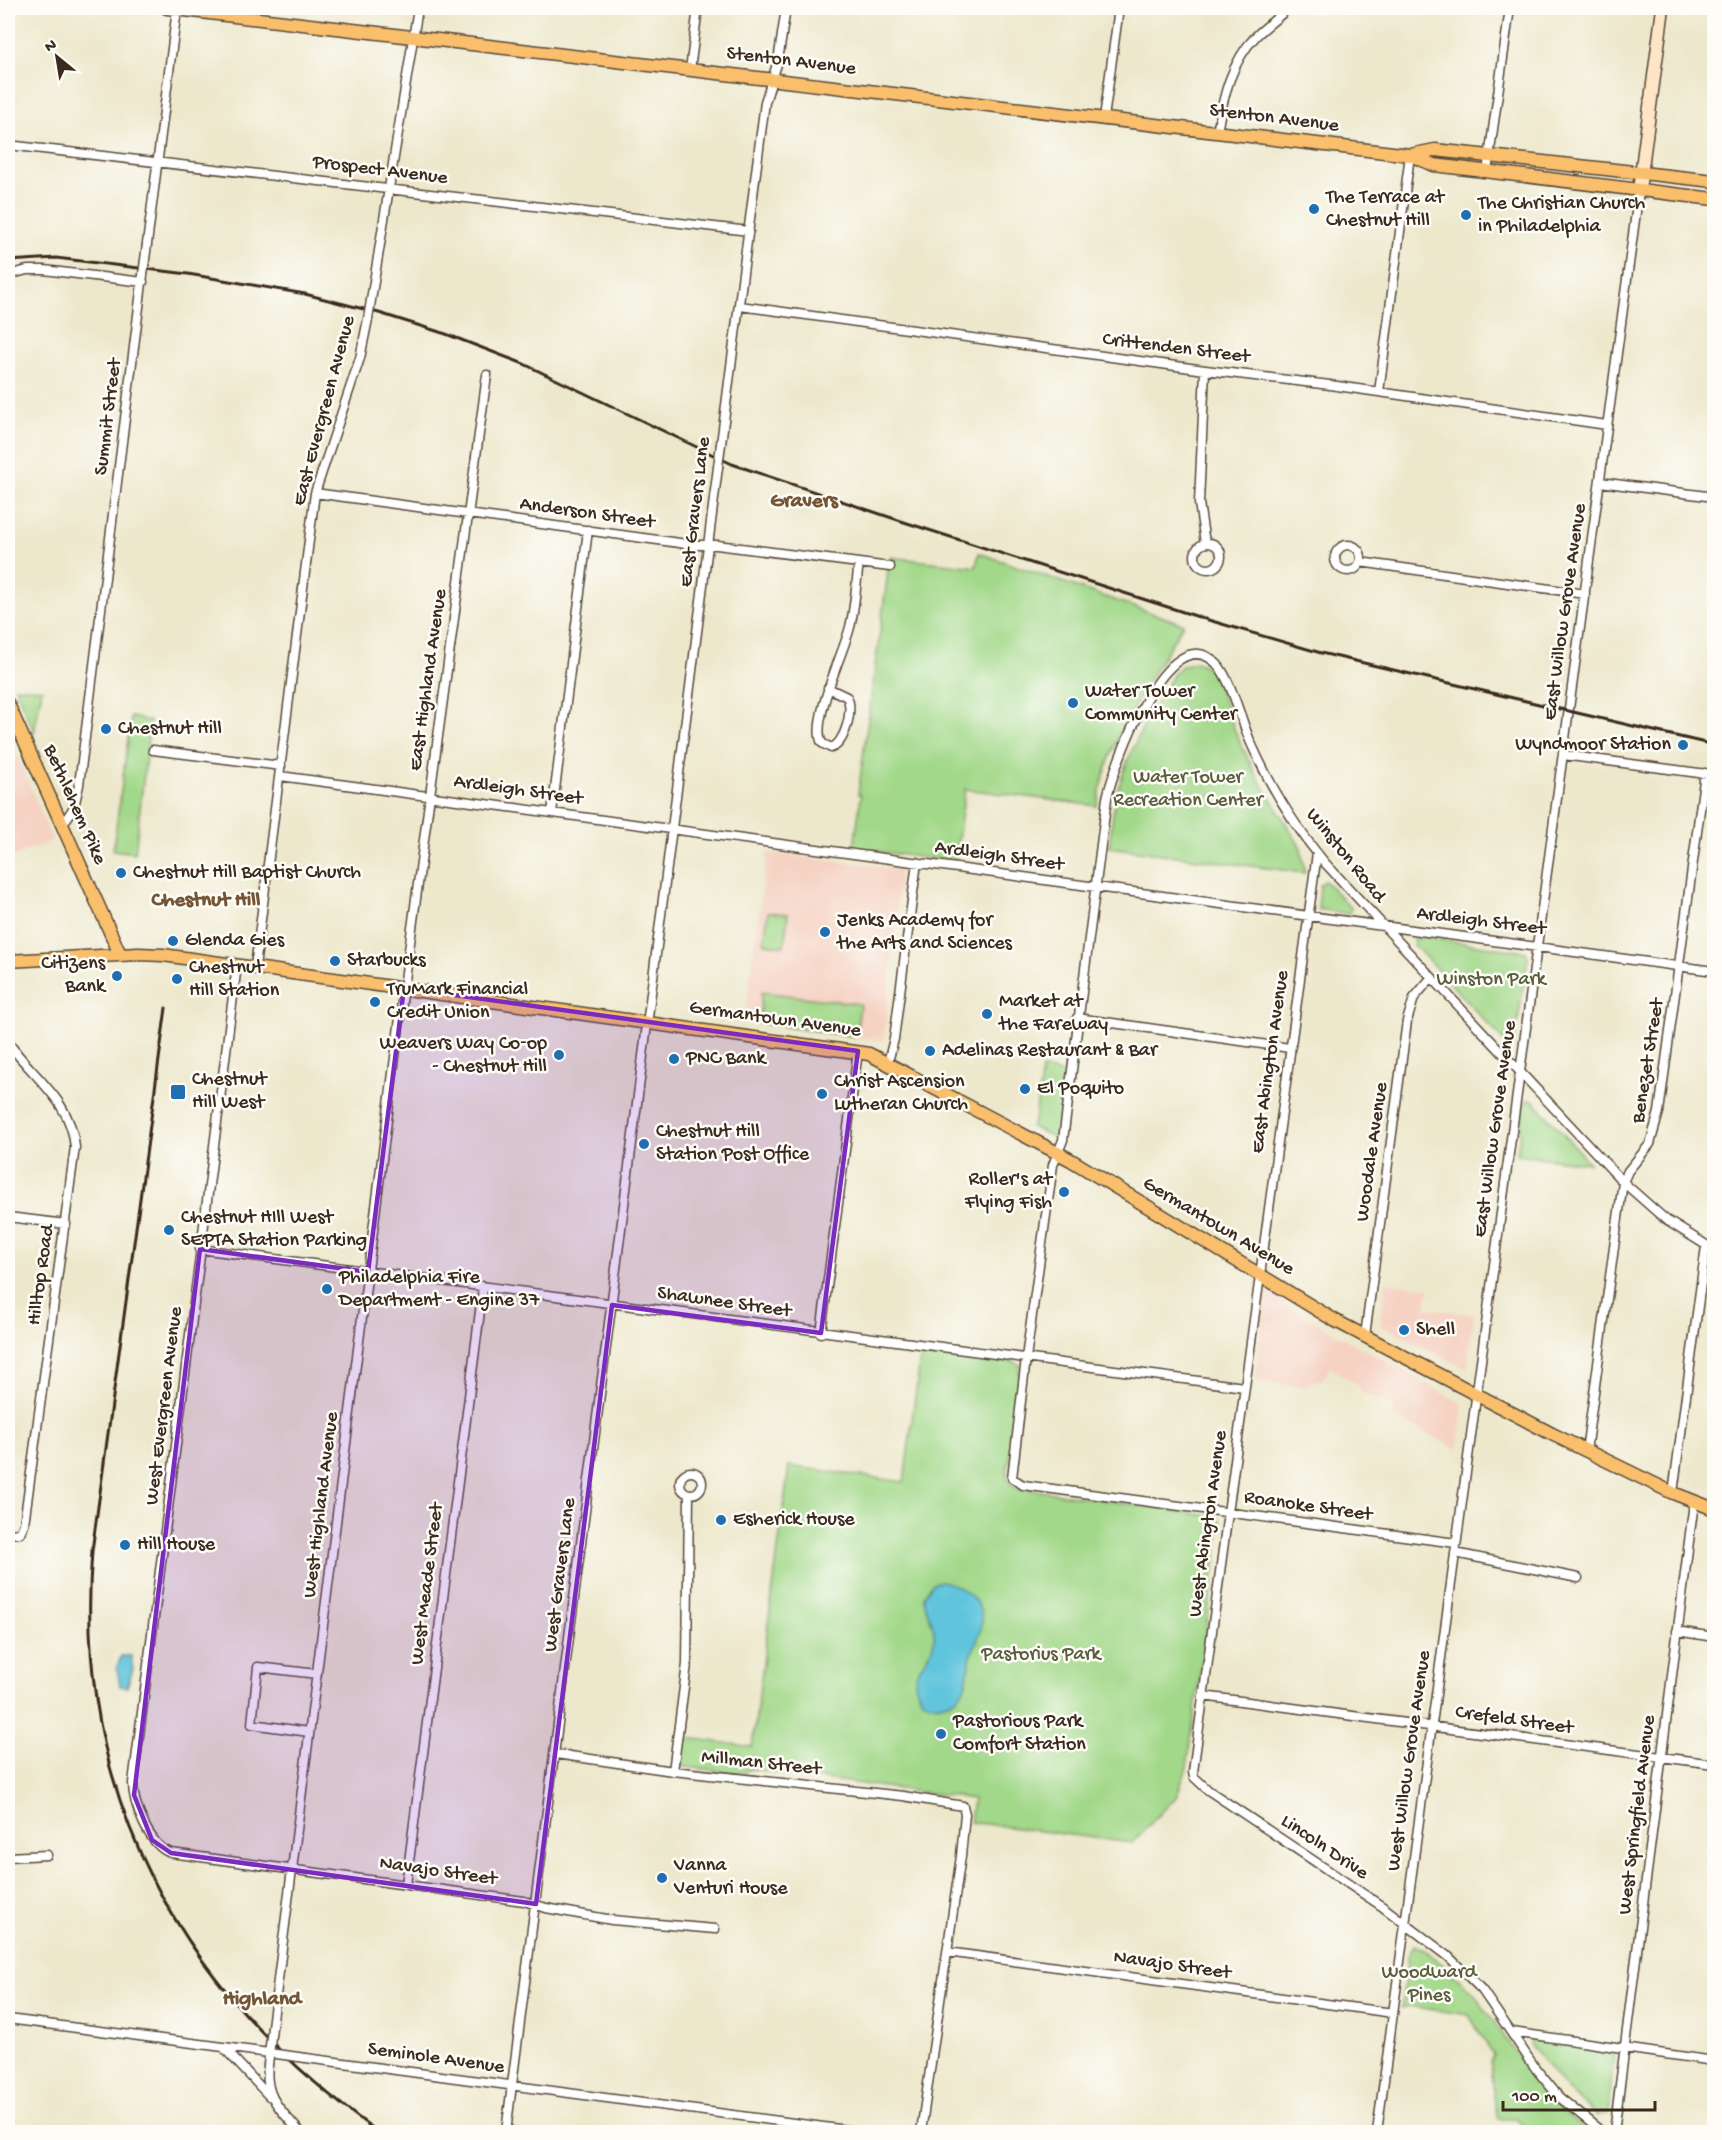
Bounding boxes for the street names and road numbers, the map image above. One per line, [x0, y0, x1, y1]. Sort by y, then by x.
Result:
street label: Stenton Avenue [725, 43, 858, 81]
street label: Stenton Avenue [1208, 100, 1341, 138]
street label: Prospect Avenue [310, 151, 449, 191]
street label: East Evergreen Avenue [289, 313, 362, 509]
street label: Crittenden Street [1101, 329, 1253, 370]
street label: Summit Street [90, 355, 128, 477]
street label: East Gravers Lane [675, 435, 717, 588]
street label: Anderson Street [518, 493, 658, 535]
street label: East Willow Grove Avenue [1539, 501, 1593, 722]
street label: East Highland Avenue [405, 587, 453, 772]
street label: Bethlehem Pike [37, 741, 111, 869]
street label: Ardleigh Street [452, 771, 586, 812]
street label: Winston Road [1300, 804, 1391, 910]
street label: Ardleigh Street [933, 837, 1067, 878]
street label: Ardleigh Street [1415, 903, 1549, 942]
street label: East Abington Avenue [1247, 968, 1295, 1155]
street label: Benezet Street [1628, 995, 1670, 1126]
street label: Germantown Avenue [688, 997, 863, 1044]
street label: East Willow Grove Avenue [1469, 1018, 1523, 1239]
street label: Woodale Avenue [1352, 1080, 1394, 1223]
street label: Germantown Avenue [1138, 1173, 1299, 1282]
street label: Hilltop Road [24, 1221, 61, 1327]
street label: Shawnee Street [656, 1282, 794, 1324]
street label: West Evergreen Avenue [141, 1305, 189, 1507]
street label: West Highland Avenue [299, 1410, 345, 1599]
street label: West Abington Avenue [1185, 1429, 1234, 1619]
street label: Roanoke Street [1242, 1487, 1375, 1528]
street label: West Gravers Lane [540, 1496, 582, 1653]
street label: West Meade Street [407, 1500, 450, 1666]
street label: West Willow Grove Avenue [1383, 1649, 1437, 1873]
street label: Crefeld Street [1454, 1701, 1576, 1741]
street label: West Springfield Avenue [1614, 1713, 1662, 1916]
street label: Millman Street [700, 1746, 824, 1782]
street label: Lincoln Drive [1276, 1810, 1373, 1886]
street label: Navajo Street [378, 1852, 500, 1892]
street label: Navajo Street [1112, 1946, 1234, 1986]
street label: Seminole Avenue [366, 2038, 506, 2080]

